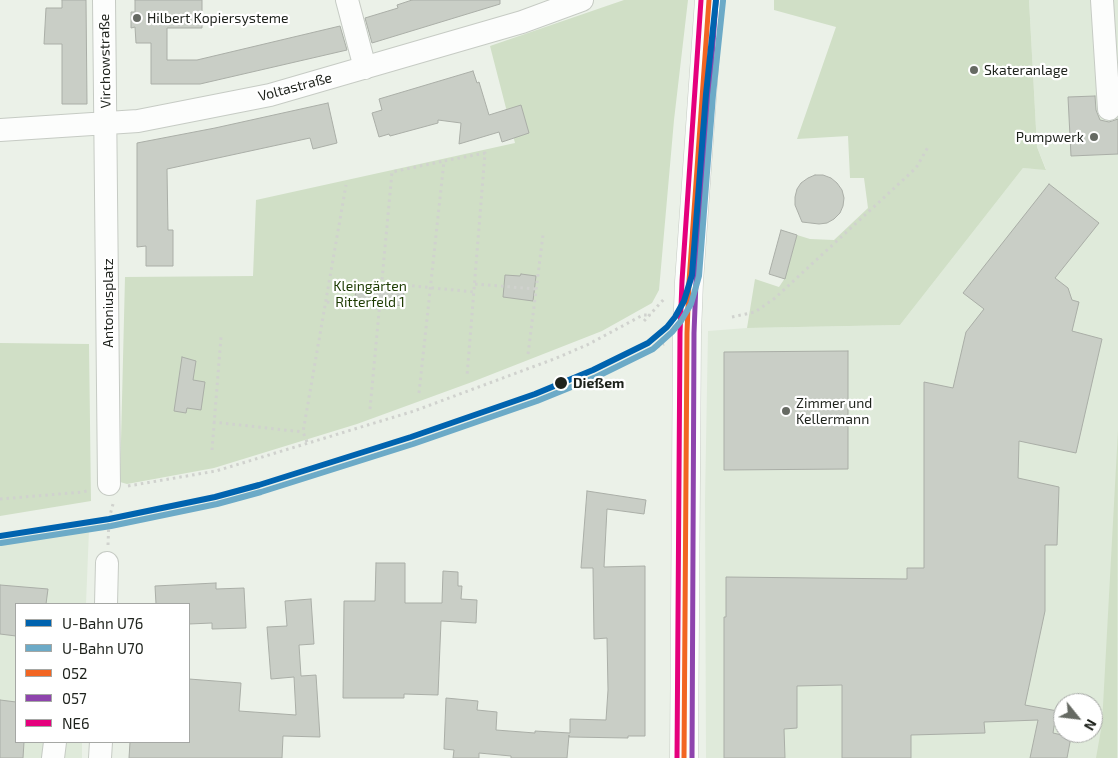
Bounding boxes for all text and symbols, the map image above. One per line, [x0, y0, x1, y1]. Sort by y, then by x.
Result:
place label: Hilbert Kopiersysteme [147, 10, 289, 26]
marker: Hilbert Kopiersysteme [131, 12, 143, 24]
street label: Virchowstraße [96, 14, 114, 108]
place label: Skateranlage [984, 62, 1068, 78]
marker: Skateranlage [968, 64, 980, 76]
street label: Voltastraße [256, 69, 334, 105]
place label: Pumpwerk [1016, 129, 1084, 145]
marker: Pumpwerk [1088, 131, 1100, 143]
street label: Antoniusplatz [100, 258, 116, 348]
park label: Kleingärten Ritterfeld 1 [333, 278, 407, 310]
marker: Dießem [553, 375, 569, 391]
place label: Dießem [573, 375, 624, 391]
place label: Zimmer und Kellermann [796, 395, 872, 428]
marker: Zimmer und Kellermann [780, 405, 792, 417]
legend [15, 603, 190, 743]
text: U-Bahn U76 [62, 614, 143, 632]
text: U-Bahn U70 [62, 639, 144, 657]
text: 052 [62, 664, 88, 682]
text: 057 [62, 689, 87, 707]
north arrow [1053, 693, 1103, 743]
text: NE6 [62, 714, 90, 732]
text: N [1081, 716, 1101, 734]

